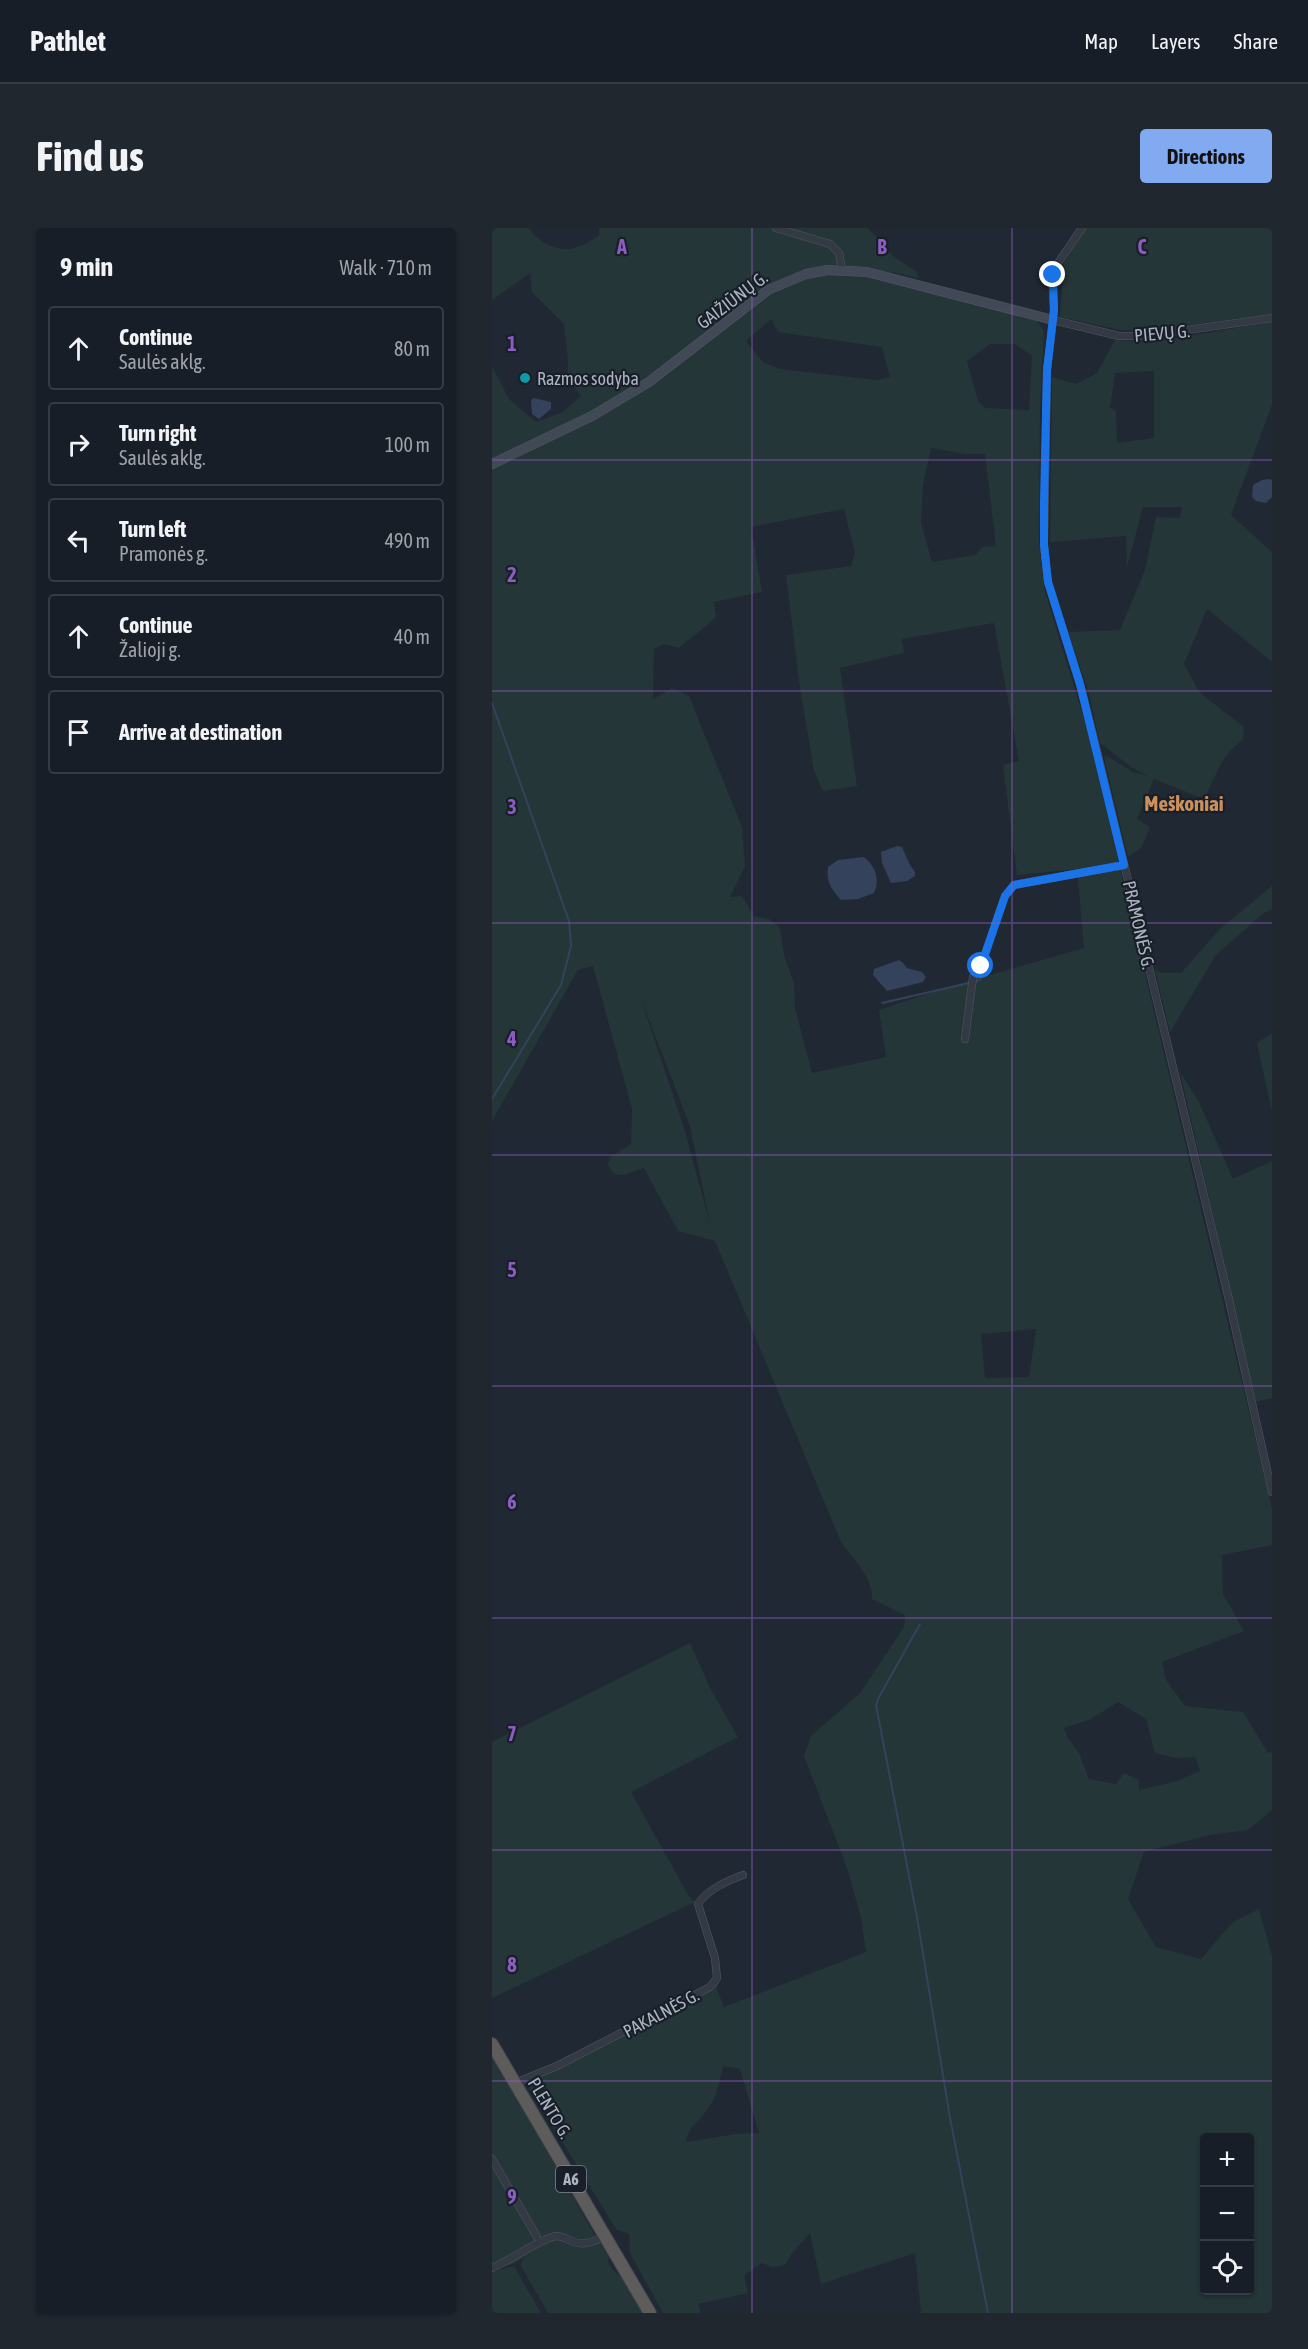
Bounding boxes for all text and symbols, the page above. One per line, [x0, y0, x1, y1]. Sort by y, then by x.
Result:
text: Pathlet [30, 25, 106, 57]
text: Map [1084, 29, 1118, 53]
text: Layers [1151, 29, 1201, 53]
text: Share [1234, 29, 1278, 53]
button: Directions [1140, 129, 1272, 183]
text: Find us [36, 132, 144, 180]
text: A [616, 235, 627, 258]
text: B [877, 235, 887, 258]
text: C [1138, 235, 1147, 258]
text: 9 min [60, 252, 113, 282]
text: Walk · 710 m [340, 256, 432, 279]
route end [1039, 261, 1065, 287]
street label: GAIŽIŪNŲ G. [693, 267, 771, 333]
street label: PIEVŲ G. [1133, 320, 1191, 346]
text: Continue [119, 324, 193, 350]
icon: ahead [62, 332, 95, 365]
text: 1 [507, 332, 517, 355]
text: 80 m [394, 337, 430, 360]
text: Saulės aklg. [119, 350, 206, 373]
place label: Razmos sodyba [537, 368, 639, 389]
marker: Razmos sodyba [518, 371, 532, 385]
text: Turn right [119, 420, 196, 446]
icon: right [62, 428, 95, 461]
text: 100 m [385, 433, 430, 456]
text: Saulės aklg. [119, 446, 206, 469]
text: Turn left [119, 516, 186, 542]
icon: left [62, 524, 95, 557]
text: 490 m [385, 529, 430, 552]
text: Pramonės g. [119, 542, 208, 565]
text: 2 [507, 563, 517, 586]
text: Continue [119, 612, 193, 638]
icon: ahead [62, 620, 95, 653]
text: 40 m [394, 625, 430, 648]
text: Žalioji g. [119, 638, 181, 661]
icon: arrive [62, 716, 95, 749]
text: Arrive at destination [119, 719, 282, 745]
district label: Meškoniai [1144, 791, 1224, 815]
text: 3 [507, 795, 517, 818]
street label: PRAMONĖS G. [1119, 879, 1159, 971]
route start [967, 952, 993, 978]
text: 4 [506, 1027, 517, 1050]
text: 5 [507, 1258, 517, 1281]
text: 6 [507, 1490, 517, 1513]
text: 7 [507, 1722, 517, 1745]
text: 8 [507, 1953, 517, 1976]
street label: PAKALNĖS G. [620, 1984, 702, 2042]
street label: PLENTO G. [524, 2074, 576, 2142]
map controls [1200, 2133, 1254, 2295]
button: + [1200, 2133, 1254, 2187]
road number: A6 [556, 2166, 586, 2192]
text: 9 [507, 2185, 517, 2208]
button: − [1200, 2187, 1254, 2241]
button: locate [1200, 2241, 1254, 2295]

